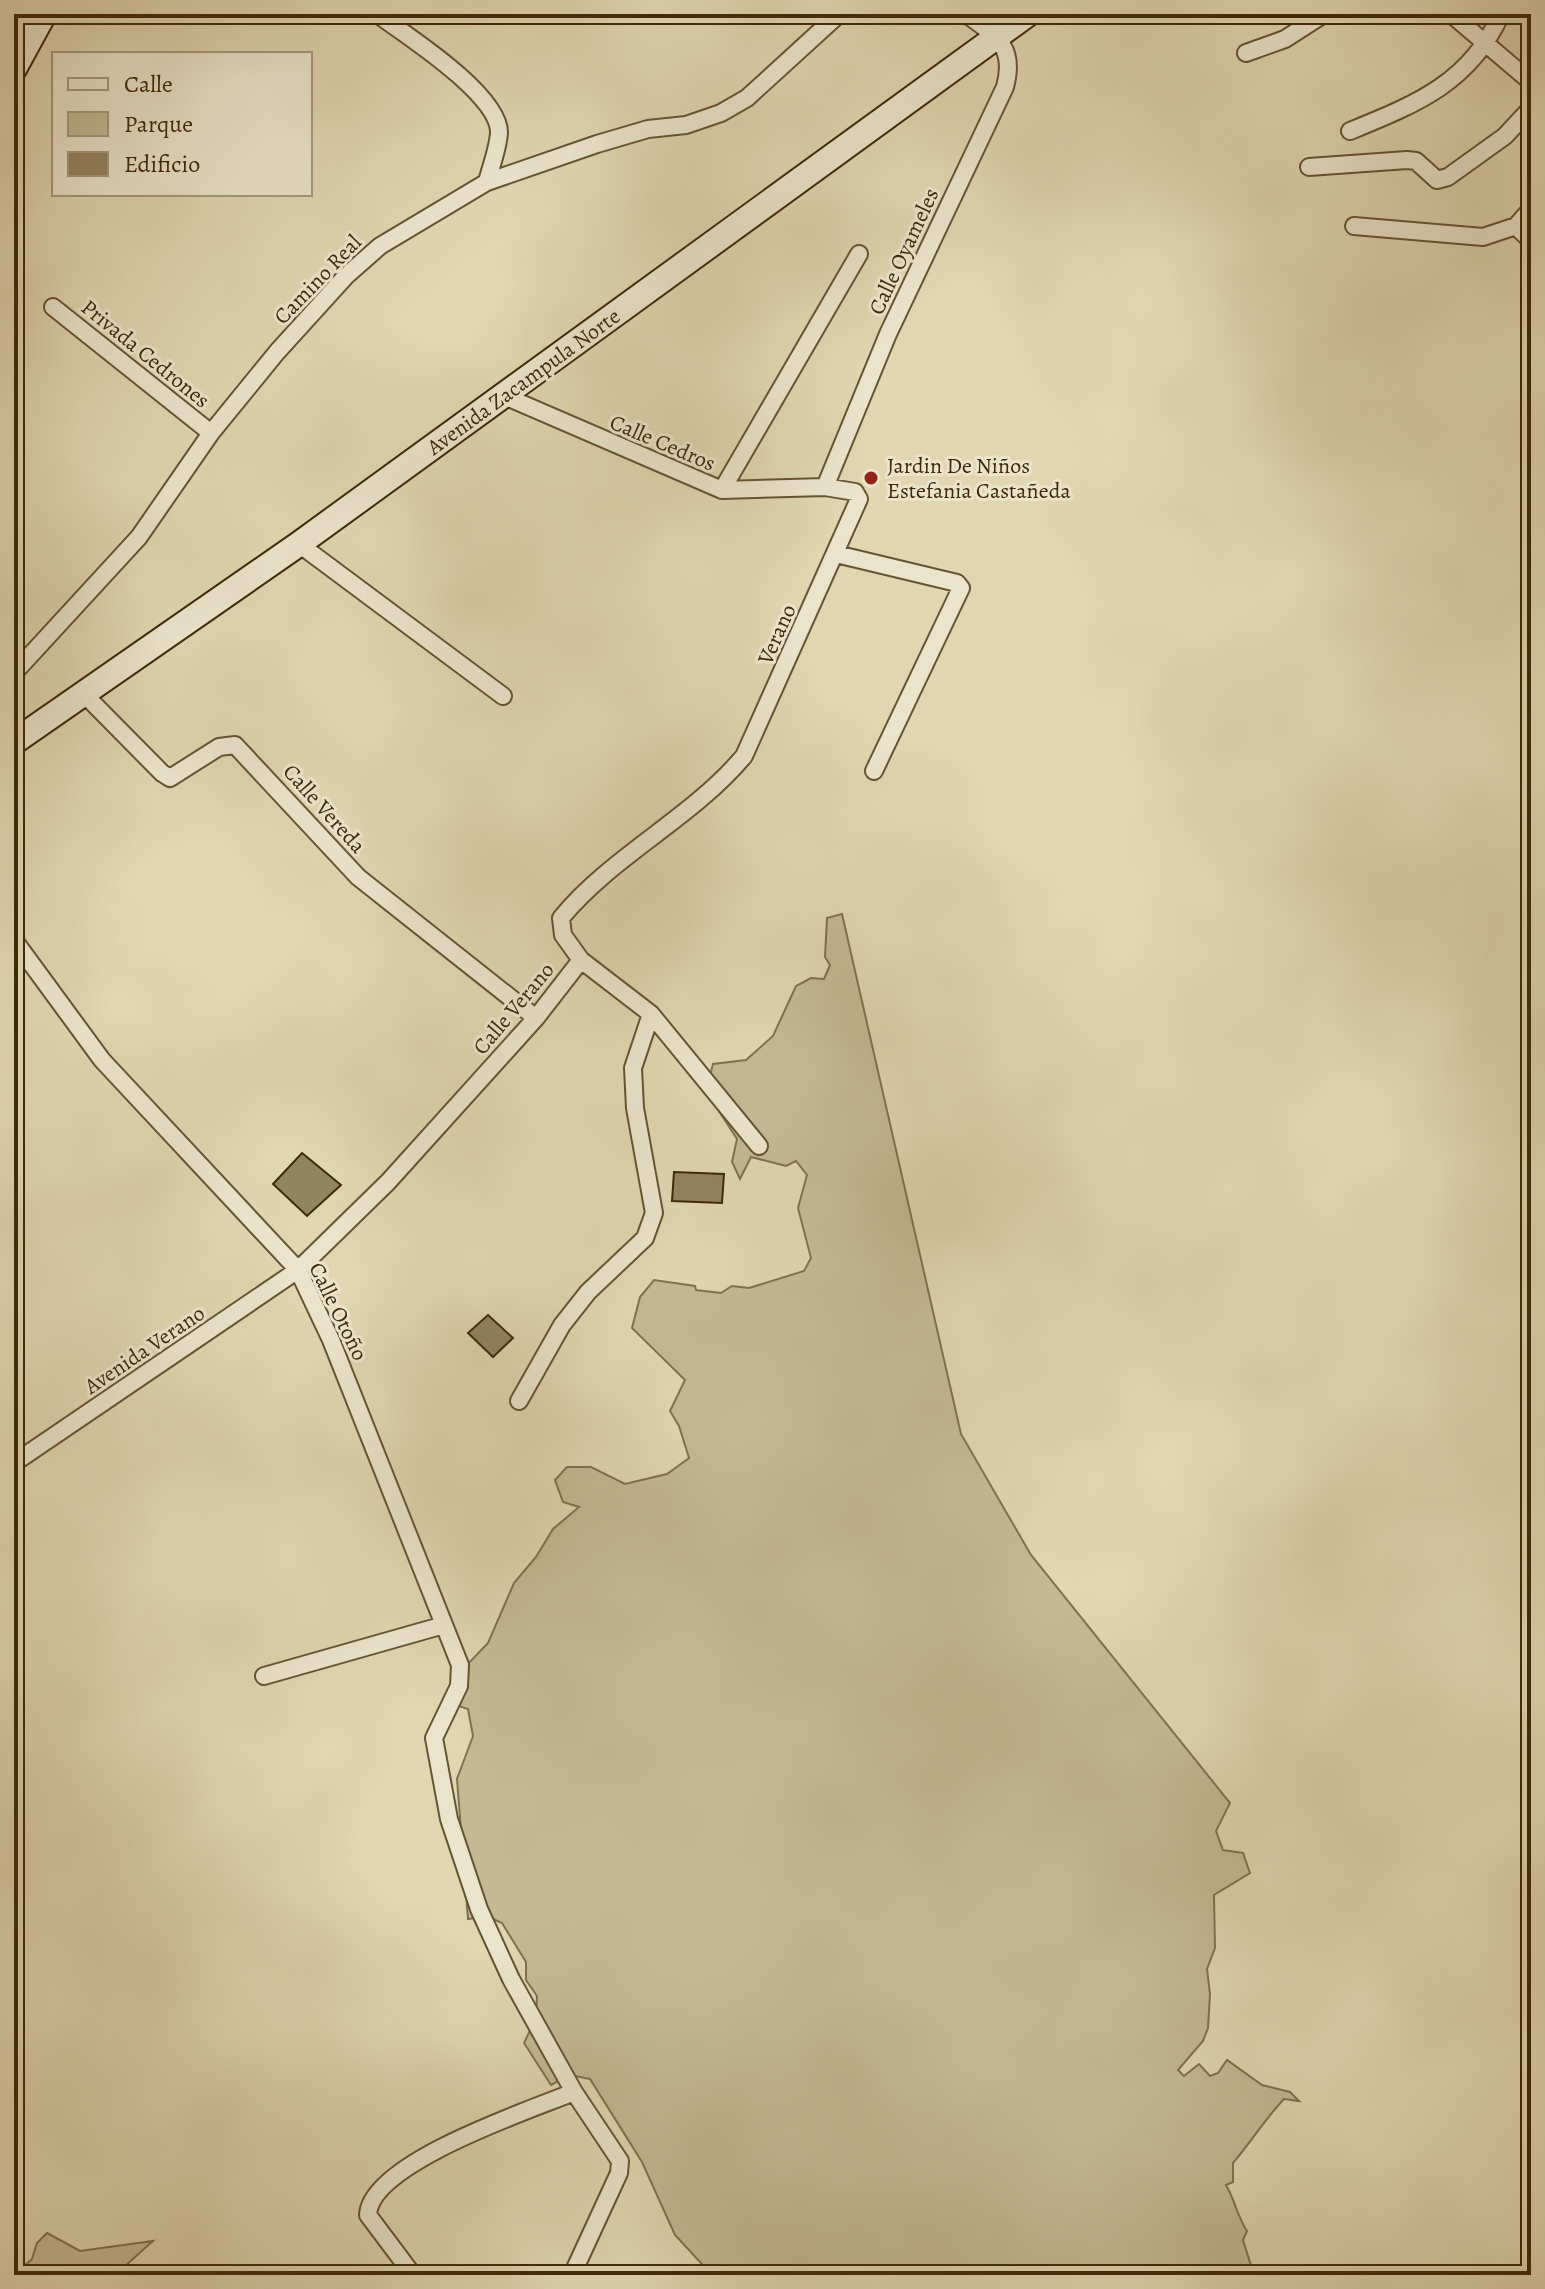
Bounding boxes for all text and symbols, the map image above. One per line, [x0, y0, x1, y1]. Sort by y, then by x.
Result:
legend [52, 52, 312, 196]
text: Calle [124, 68, 173, 100]
text: Parque [124, 108, 193, 140]
text: Edificio [124, 148, 200, 180]
street label: Calle Oyameles [861, 183, 946, 320]
street label: Camino Real [267, 228, 368, 331]
street label: Privada Cedrones [75, 293, 216, 415]
street label: Avenida Zacampula Norte [420, 301, 626, 463]
street label: Calle Cedros [605, 407, 720, 479]
place label: Jardin De Niños Estefania Castañeda [887, 451, 1072, 506]
marker: Jardin De Niños Estefania Castañeda [862, 469, 880, 487]
street label: Verano [750, 599, 803, 670]
street label: Calle Vereda [276, 757, 373, 860]
street label: Calle Verano [466, 956, 561, 1061]
street label: Calle Otoño [301, 1257, 375, 1366]
street label: Avenida Verano [78, 1298, 211, 1402]

